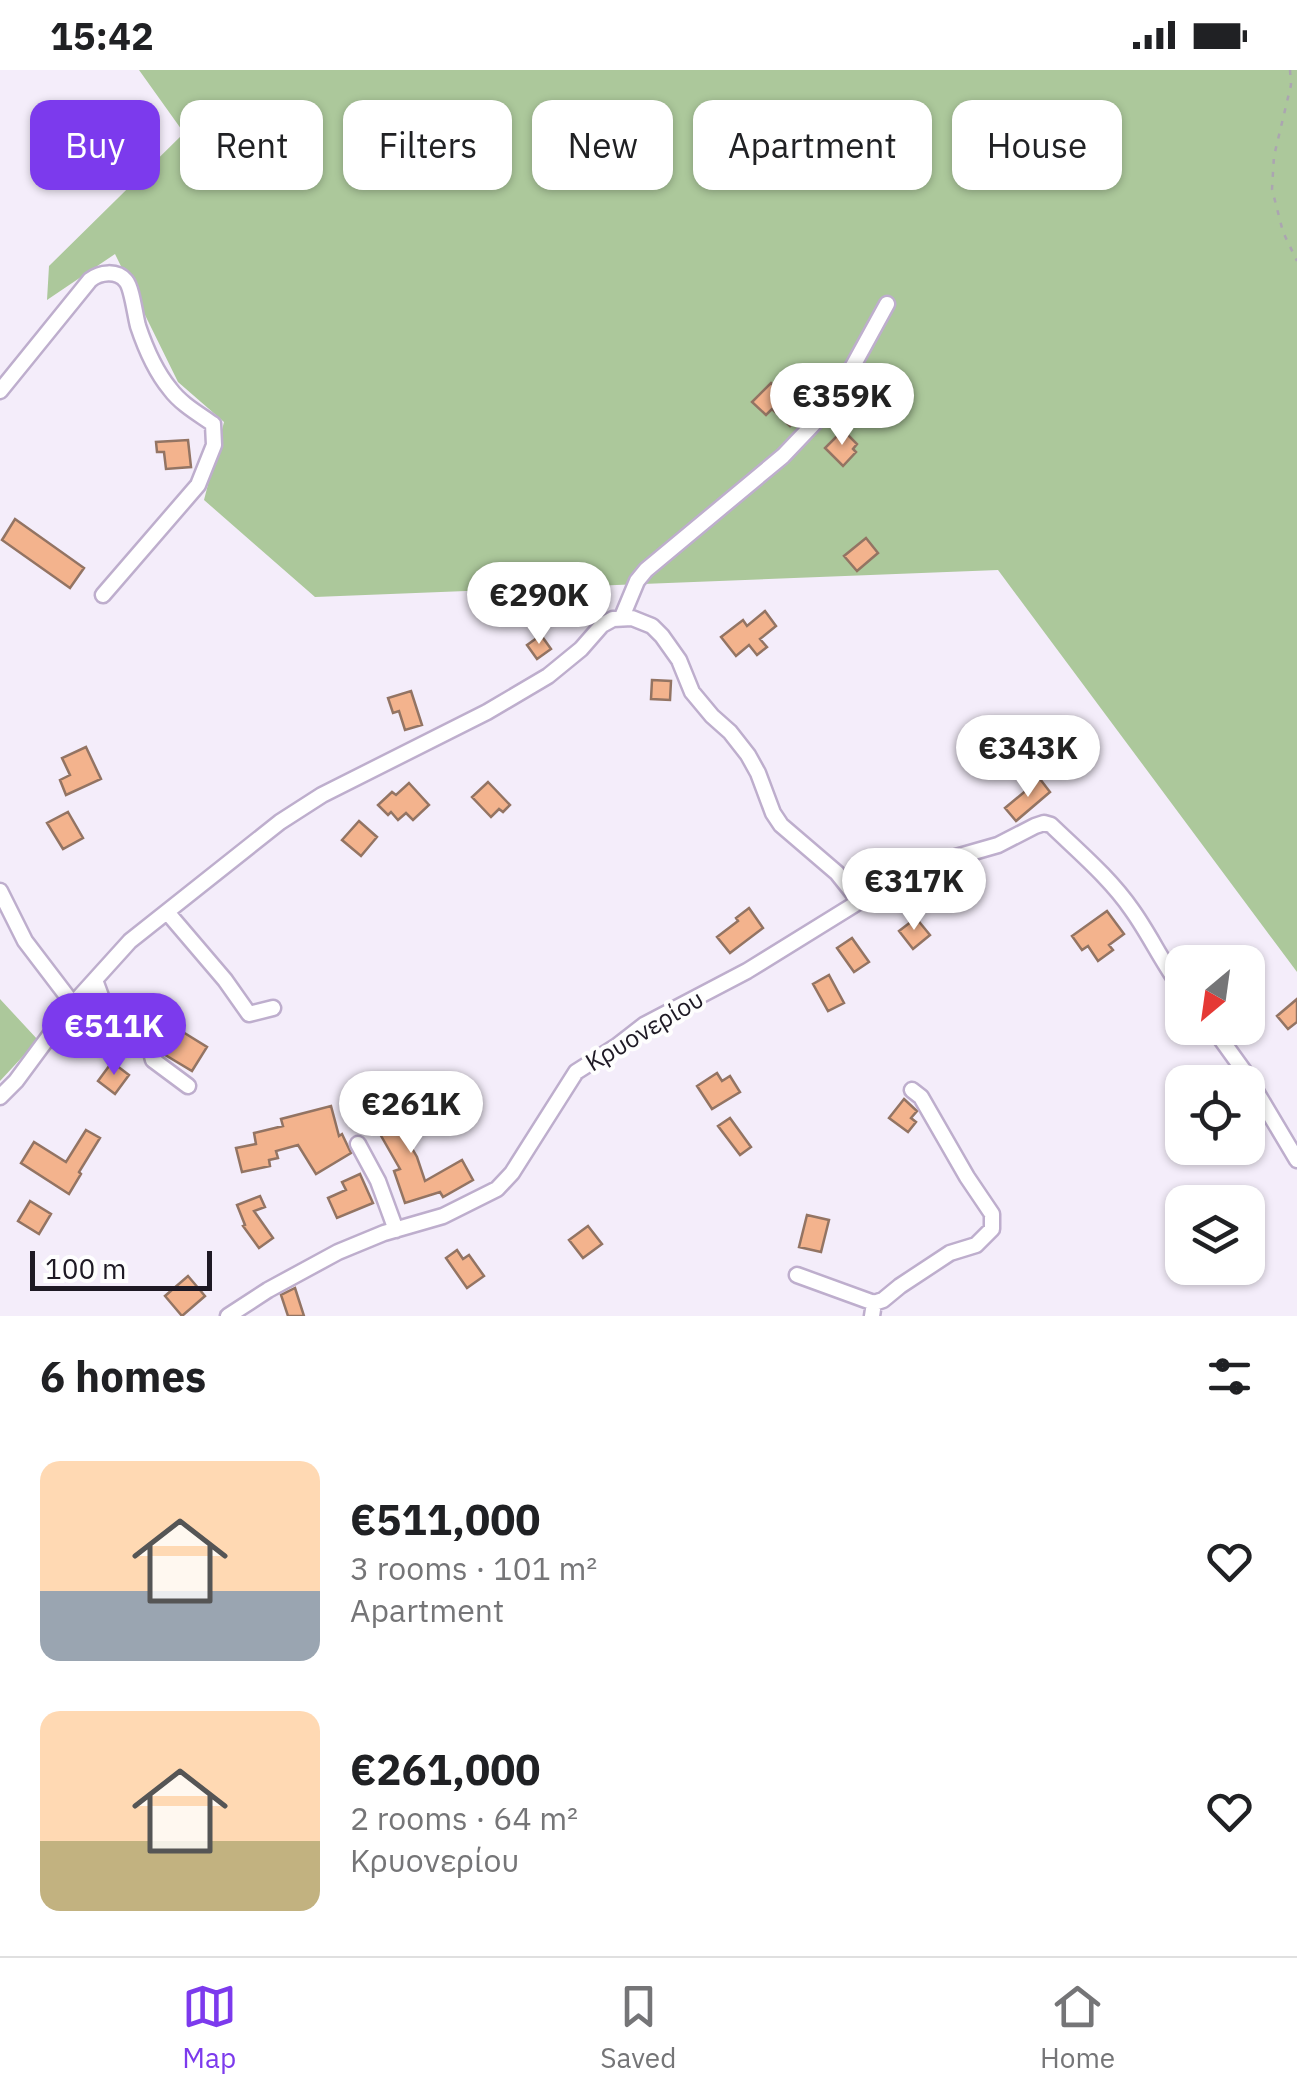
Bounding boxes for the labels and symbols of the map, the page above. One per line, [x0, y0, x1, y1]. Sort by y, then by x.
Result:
pin: €359K [772, 363, 912, 448]
pin: €290K [469, 562, 609, 647]
pin: €343K [958, 715, 1098, 800]
pin: €317K [844, 848, 984, 933]
north arrow [1165, 945, 1265, 1045]
street label: Κρυονερίου [579, 982, 709, 1078]
pin: €511K [44, 993, 184, 1078]
pin: €261K [341, 1071, 481, 1156]
scale bar [30, 1246, 212, 1290]

